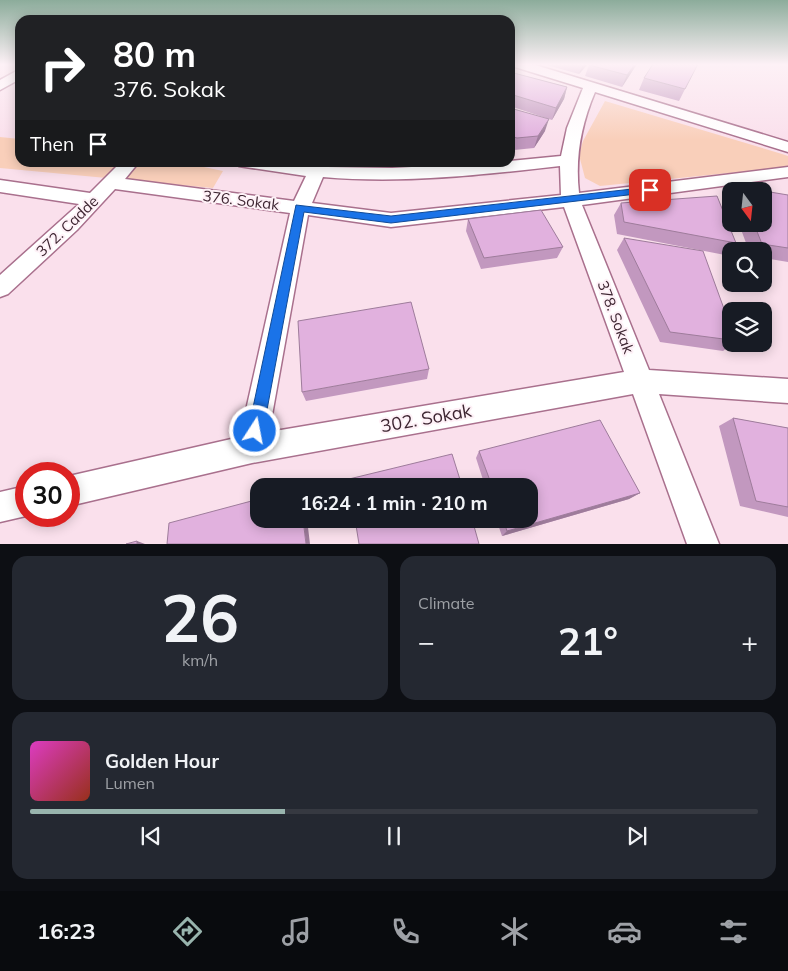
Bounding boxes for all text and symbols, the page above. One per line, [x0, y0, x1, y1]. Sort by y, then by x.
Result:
text: 80 m [113, 32, 196, 76]
icon: right [30, 35, 95, 100]
text: 376. Sokak [113, 75, 225, 103]
icon: arrive [84, 130, 112, 158]
text: Then [30, 132, 74, 156]
pin [629, 169, 671, 211]
icon: arrive [636, 176, 664, 204]
north arrow [722, 182, 772, 232]
map controls [722, 182, 772, 352]
street label: 376. Sokak [202, 186, 280, 214]
street label: 372. Cadde [32, 192, 102, 260]
button: search [722, 242, 772, 292]
street label: 378. Sokak [593, 278, 639, 356]
button: layers [722, 302, 772, 352]
street label: 302. Sokak [379, 399, 474, 437]
position arrow [228, 404, 280, 456]
speed limit sign: 30 [15, 462, 80, 527]
text: 16:24 · 1 min · 210 m [300, 491, 488, 515]
text: 26 [161, 577, 239, 658]
text: Climate [418, 593, 474, 613]
text: 21° [558, 617, 618, 665]
text: − [418, 624, 435, 659]
text: + [741, 624, 758, 659]
text: km/h [182, 650, 218, 670]
text: Golden Hour [105, 749, 219, 773]
text: Lumen [105, 773, 155, 793]
icon: previous [137, 822, 165, 850]
icon: pause [380, 822, 408, 850]
icon: next [623, 822, 651, 850]
icon: directions [170, 914, 205, 949]
icon: music [279, 914, 314, 949]
icon: phone [388, 914, 423, 949]
icon: climate [497, 914, 532, 949]
icon: car [607, 914, 642, 949]
icon: filters [716, 914, 751, 949]
text: 16:23 [37, 917, 95, 945]

